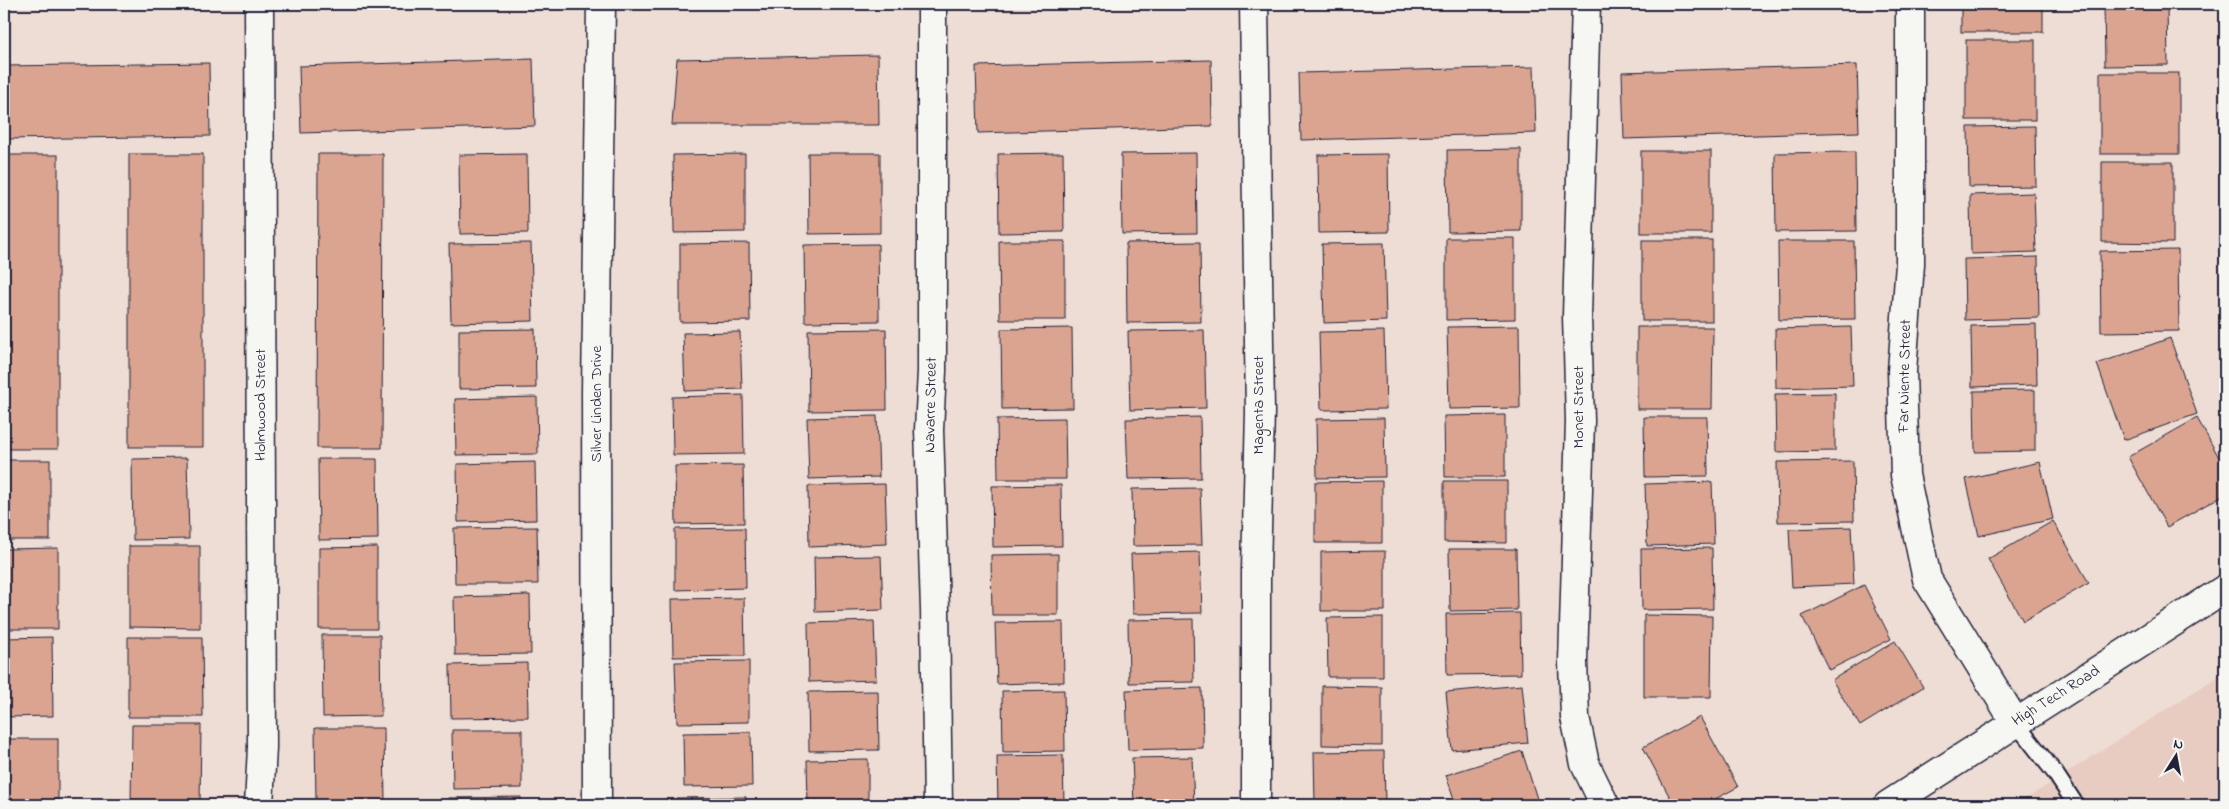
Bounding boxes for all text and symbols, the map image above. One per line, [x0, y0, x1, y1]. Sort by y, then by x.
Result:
street label: Far Niente Street [1892, 318, 1918, 434]
street label: Silver Linden Drive [585, 345, 609, 462]
street label: Holmwood Street [249, 348, 273, 461]
street label: Magenta Street [1247, 355, 1271, 454]
street label: Navarre Street [918, 356, 944, 453]
street label: Monet Street [1567, 365, 1591, 448]
street label: High Tech Road [2007, 659, 2105, 733]
north arrow [2152, 732, 2202, 782]
text: N [2172, 734, 2185, 756]

